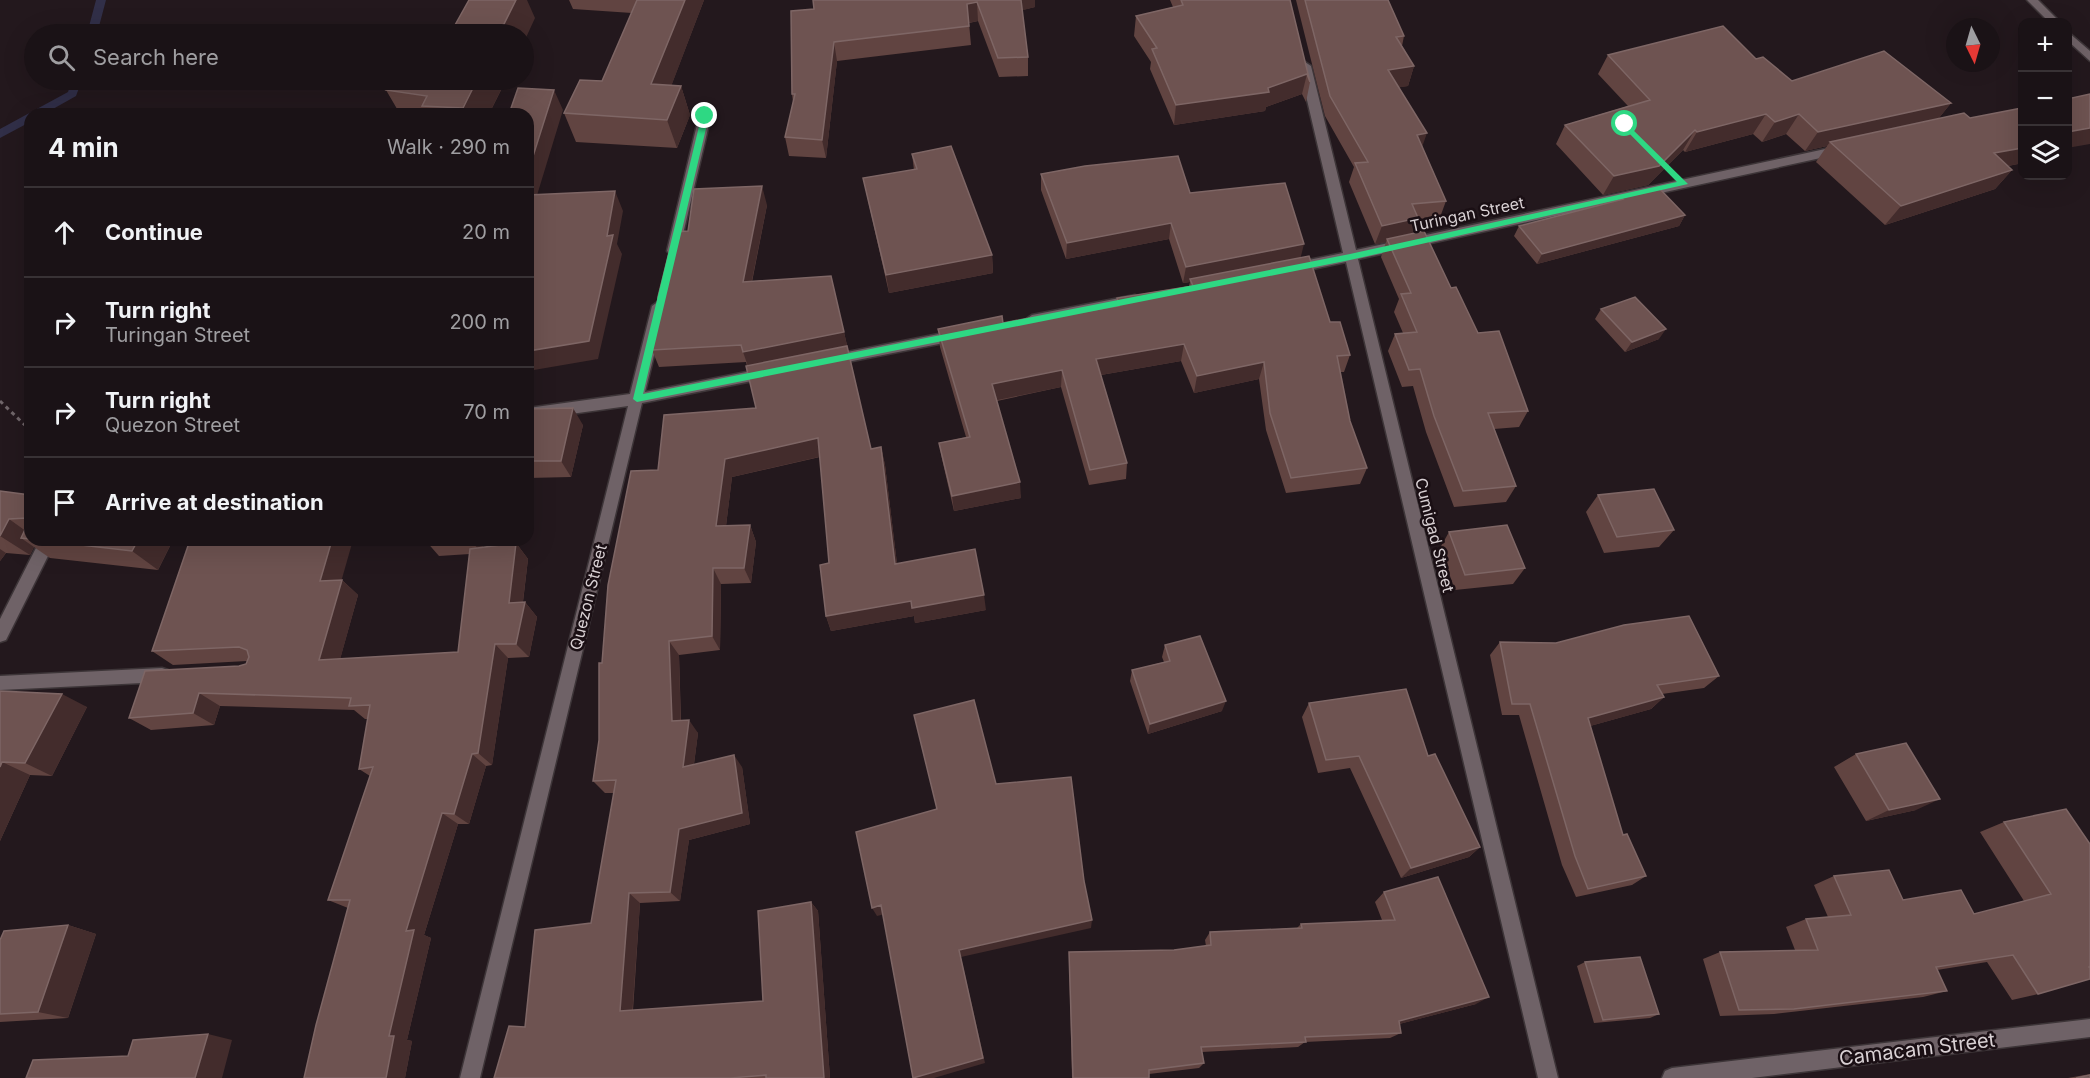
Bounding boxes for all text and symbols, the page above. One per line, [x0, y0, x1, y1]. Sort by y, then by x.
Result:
north arrow [1946, 18, 2000, 72]
map controls [2018, 18, 2072, 180]
button: + [2018, 18, 2072, 72]
search box [24, 24, 534, 90]
icon: search [45, 41, 78, 74]
text: Search here [93, 44, 219, 70]
button: − [2018, 72, 2072, 126]
route end [691, 102, 717, 128]
route start [1611, 110, 1637, 136]
button: layers [2018, 126, 2072, 180]
text: 4 min [48, 132, 119, 163]
text: Walk · 290 m [387, 135, 510, 159]
street label: Turingan Street [1408, 192, 1526, 236]
icon: ahead [48, 216, 81, 249]
text: Continue [105, 219, 203, 245]
text: 20 m [462, 220, 510, 244]
text: Turn right [105, 297, 211, 323]
icon: right [48, 306, 81, 339]
text: 200 m [449, 310, 510, 334]
text: Turingan Street [105, 323, 250, 347]
text: Turn right [105, 387, 211, 413]
icon: right [48, 396, 81, 429]
text: 70 m [463, 400, 510, 424]
text: Quezon Street [105, 413, 240, 437]
street label: Cumigad Street [1411, 476, 1459, 594]
icon: arrive [48, 486, 81, 519]
text: Arrive at destination [105, 489, 324, 515]
street label: Quezon Street [565, 542, 611, 652]
street label: Camacam Street [1838, 1027, 1997, 1070]

